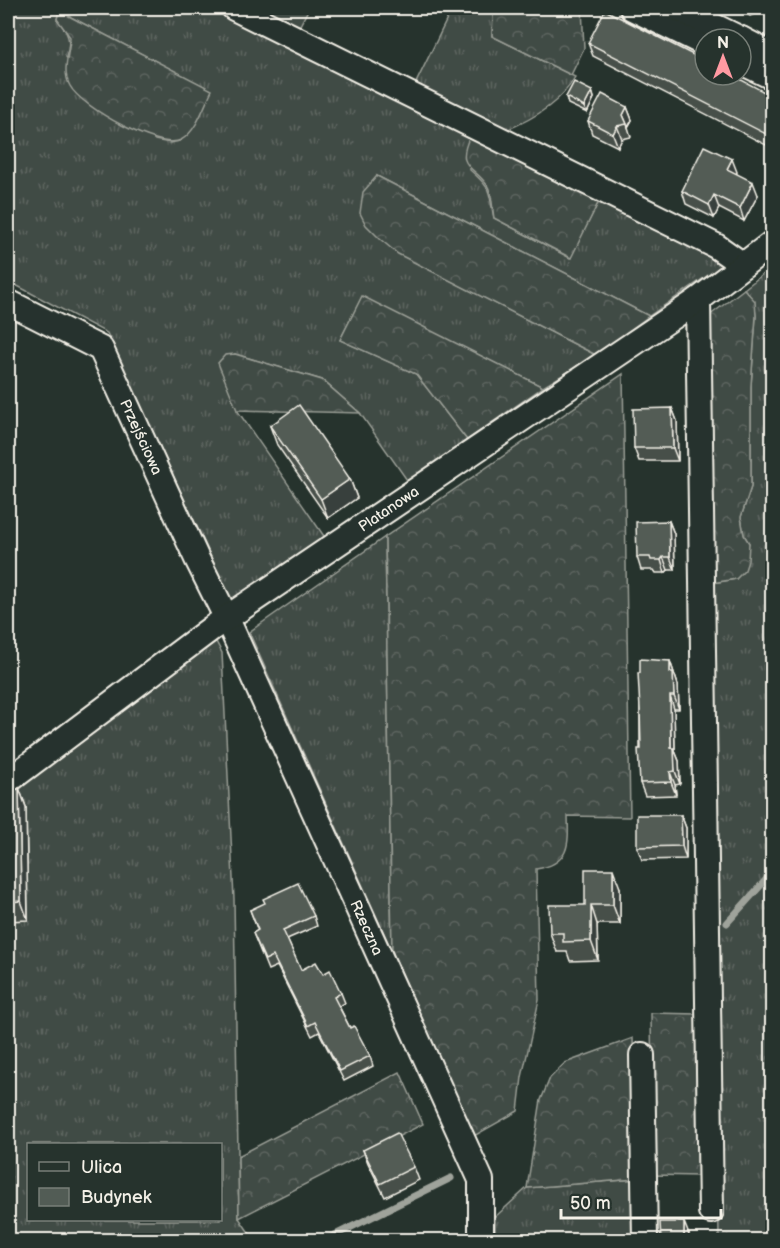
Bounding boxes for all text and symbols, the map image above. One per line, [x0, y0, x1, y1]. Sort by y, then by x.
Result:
north arrow [693, 27, 753, 87]
text: N [717, 34, 729, 53]
street label: Przejściowa [115, 396, 166, 478]
street label: Platanowa [355, 482, 423, 536]
street label: Rzeczna [346, 897, 387, 958]
legend [27, 1143, 222, 1221]
text: Ulica [81, 1157, 122, 1178]
scale bar [561, 1182, 722, 1220]
text: Budynek [81, 1187, 152, 1208]
text: 50 m [570, 1193, 611, 1214]

